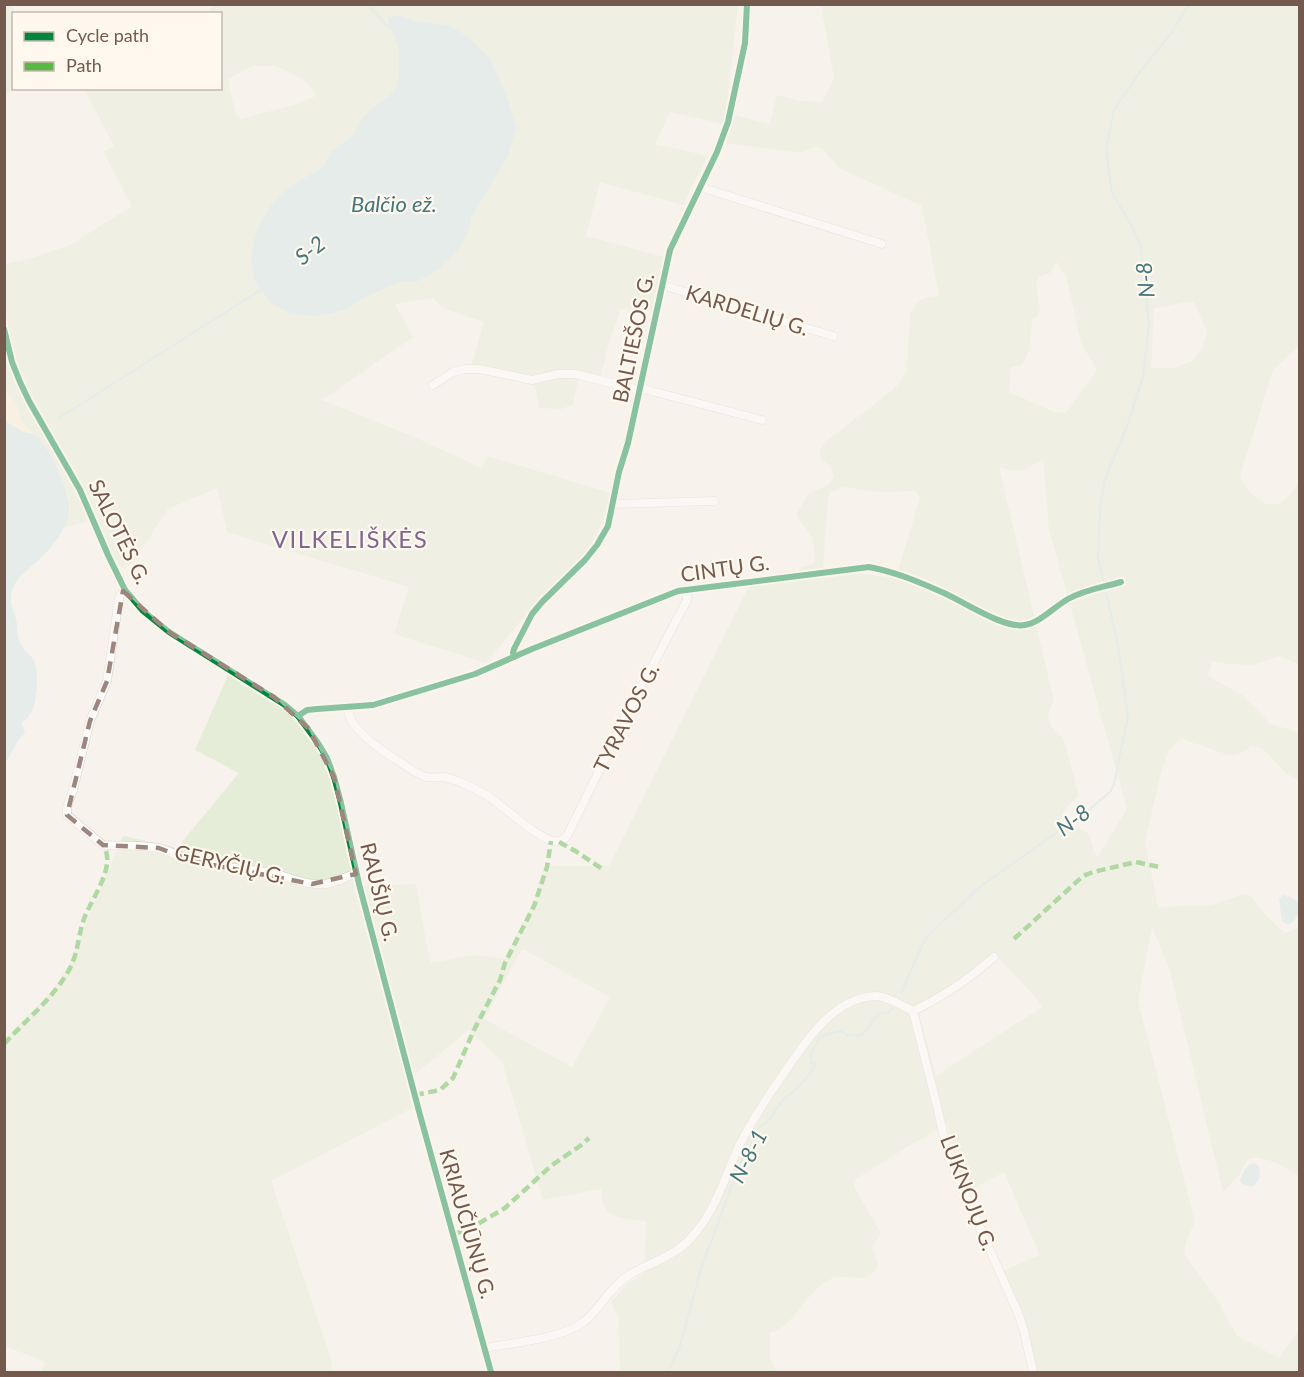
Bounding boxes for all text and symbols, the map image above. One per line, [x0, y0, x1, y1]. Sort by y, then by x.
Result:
legend [12, 12, 222, 90]
text: Cycle path [66, 24, 149, 46]
text: Path [66, 54, 102, 76]
water label: Balčio ež. [351, 190, 437, 217]
water label: S-2 [289, 229, 330, 270]
water label: N-8 [1129, 261, 1160, 299]
street label: BALTIEŠOS G. [607, 270, 658, 405]
street label: KARDELIŲ G. [683, 279, 812, 340]
street label: SALOTĖS G. [84, 475, 156, 588]
district label: VILKELIŠKĖS [272, 524, 428, 553]
street label: CINTŲ G. [679, 549, 771, 586]
street label: TYRAVOS G. [587, 658, 664, 776]
water label: N-8 [1050, 798, 1095, 841]
street label: GERYČIŲ G. [172, 839, 288, 888]
street label: RAUŠIŲ G. [356, 840, 405, 944]
water label: N-8-1 [723, 1124, 772, 1187]
street label: LUKNOJŲ G. [936, 1131, 1003, 1254]
street label: KRIAUČIŪNŲ G. [435, 1146, 502, 1301]

